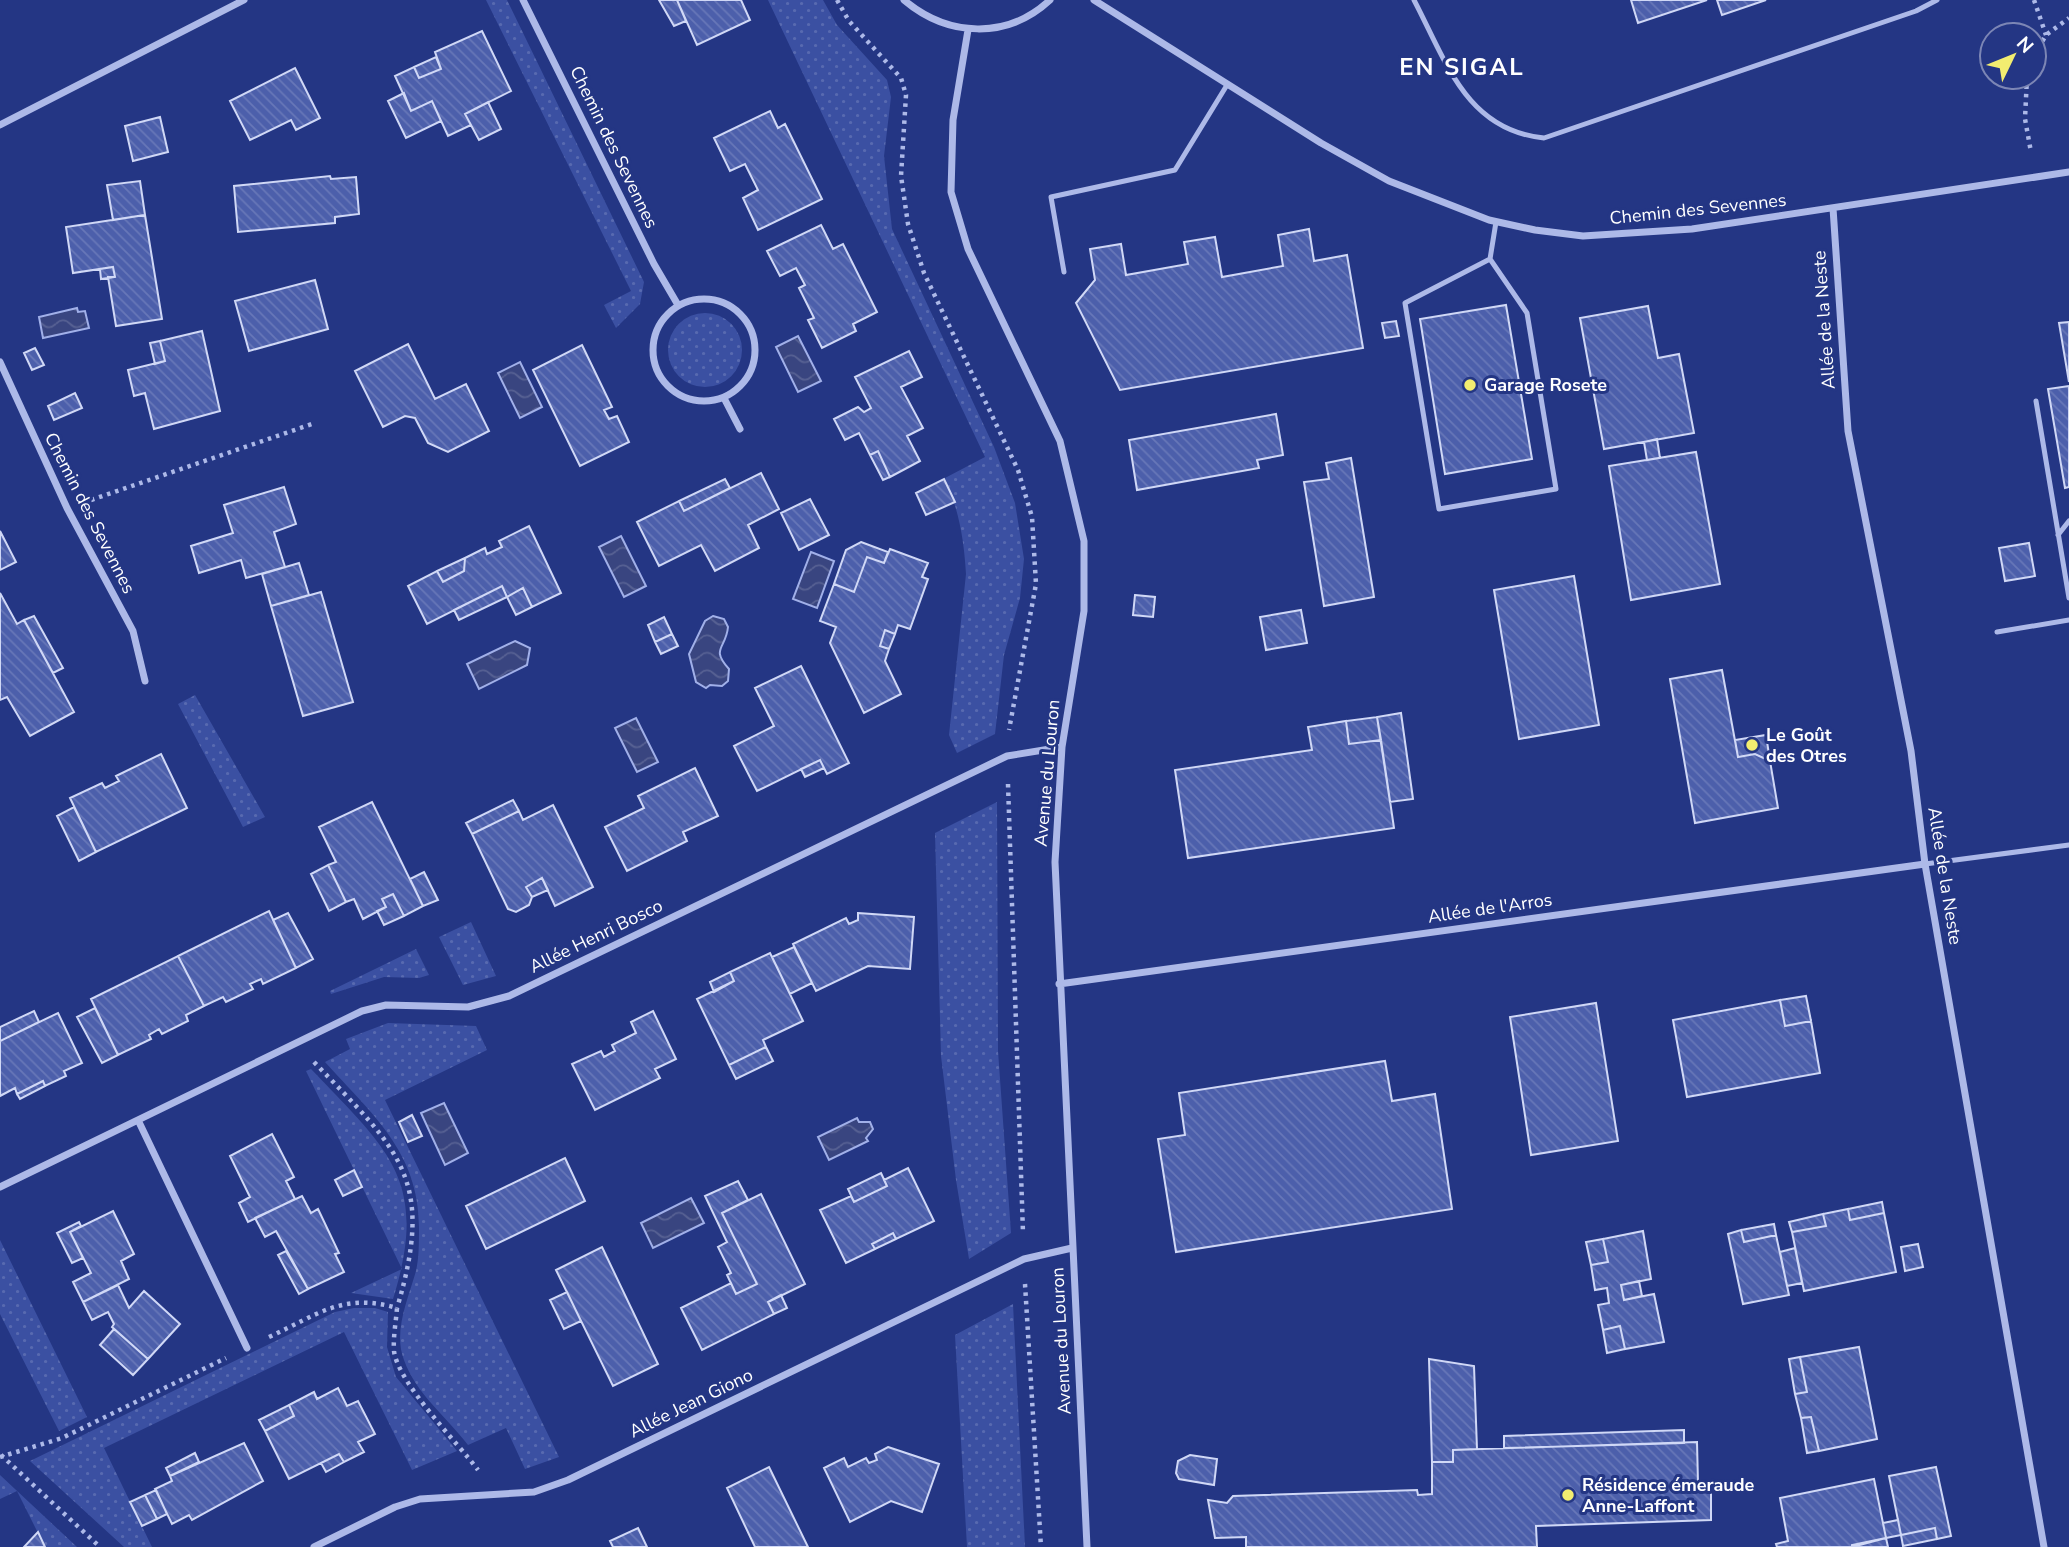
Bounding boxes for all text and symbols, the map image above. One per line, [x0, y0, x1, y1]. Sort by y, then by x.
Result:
north arrow [1978, 21, 2048, 91]
text: N [2010, 31, 2039, 59]
district label: EN SIGAL [1399, 51, 1525, 83]
street label: Chemin des Sevennes [564, 62, 664, 232]
street label: Chemin des Sevennes [1608, 188, 1788, 230]
street label: Allée de la Neste [1807, 250, 1841, 390]
place label: Garage Rosete [1484, 373, 1607, 397]
marker: Garage Rosete [1462, 377, 1478, 393]
street label: Chemin des Sevennes [39, 428, 141, 598]
street label: Avenue du Louron [1029, 699, 1065, 847]
place label: Le Goût des Otres [1766, 723, 1847, 768]
marker: Le Goût des Otres [1744, 737, 1760, 753]
street label: Allée de la Neste [1922, 806, 1968, 946]
street label: Allée de l'Arros [1426, 887, 1554, 929]
street label: Allée Henri Bosco [525, 893, 667, 979]
street label: Avenue du Louron [1045, 1267, 1077, 1415]
street label: Allée Jean Giono [625, 1363, 757, 1443]
place label: Résidence émeraude Anne-Laffont [1582, 1473, 1755, 1518]
marker: Résidence émeraude Anne-Laffont [1560, 1487, 1576, 1503]

